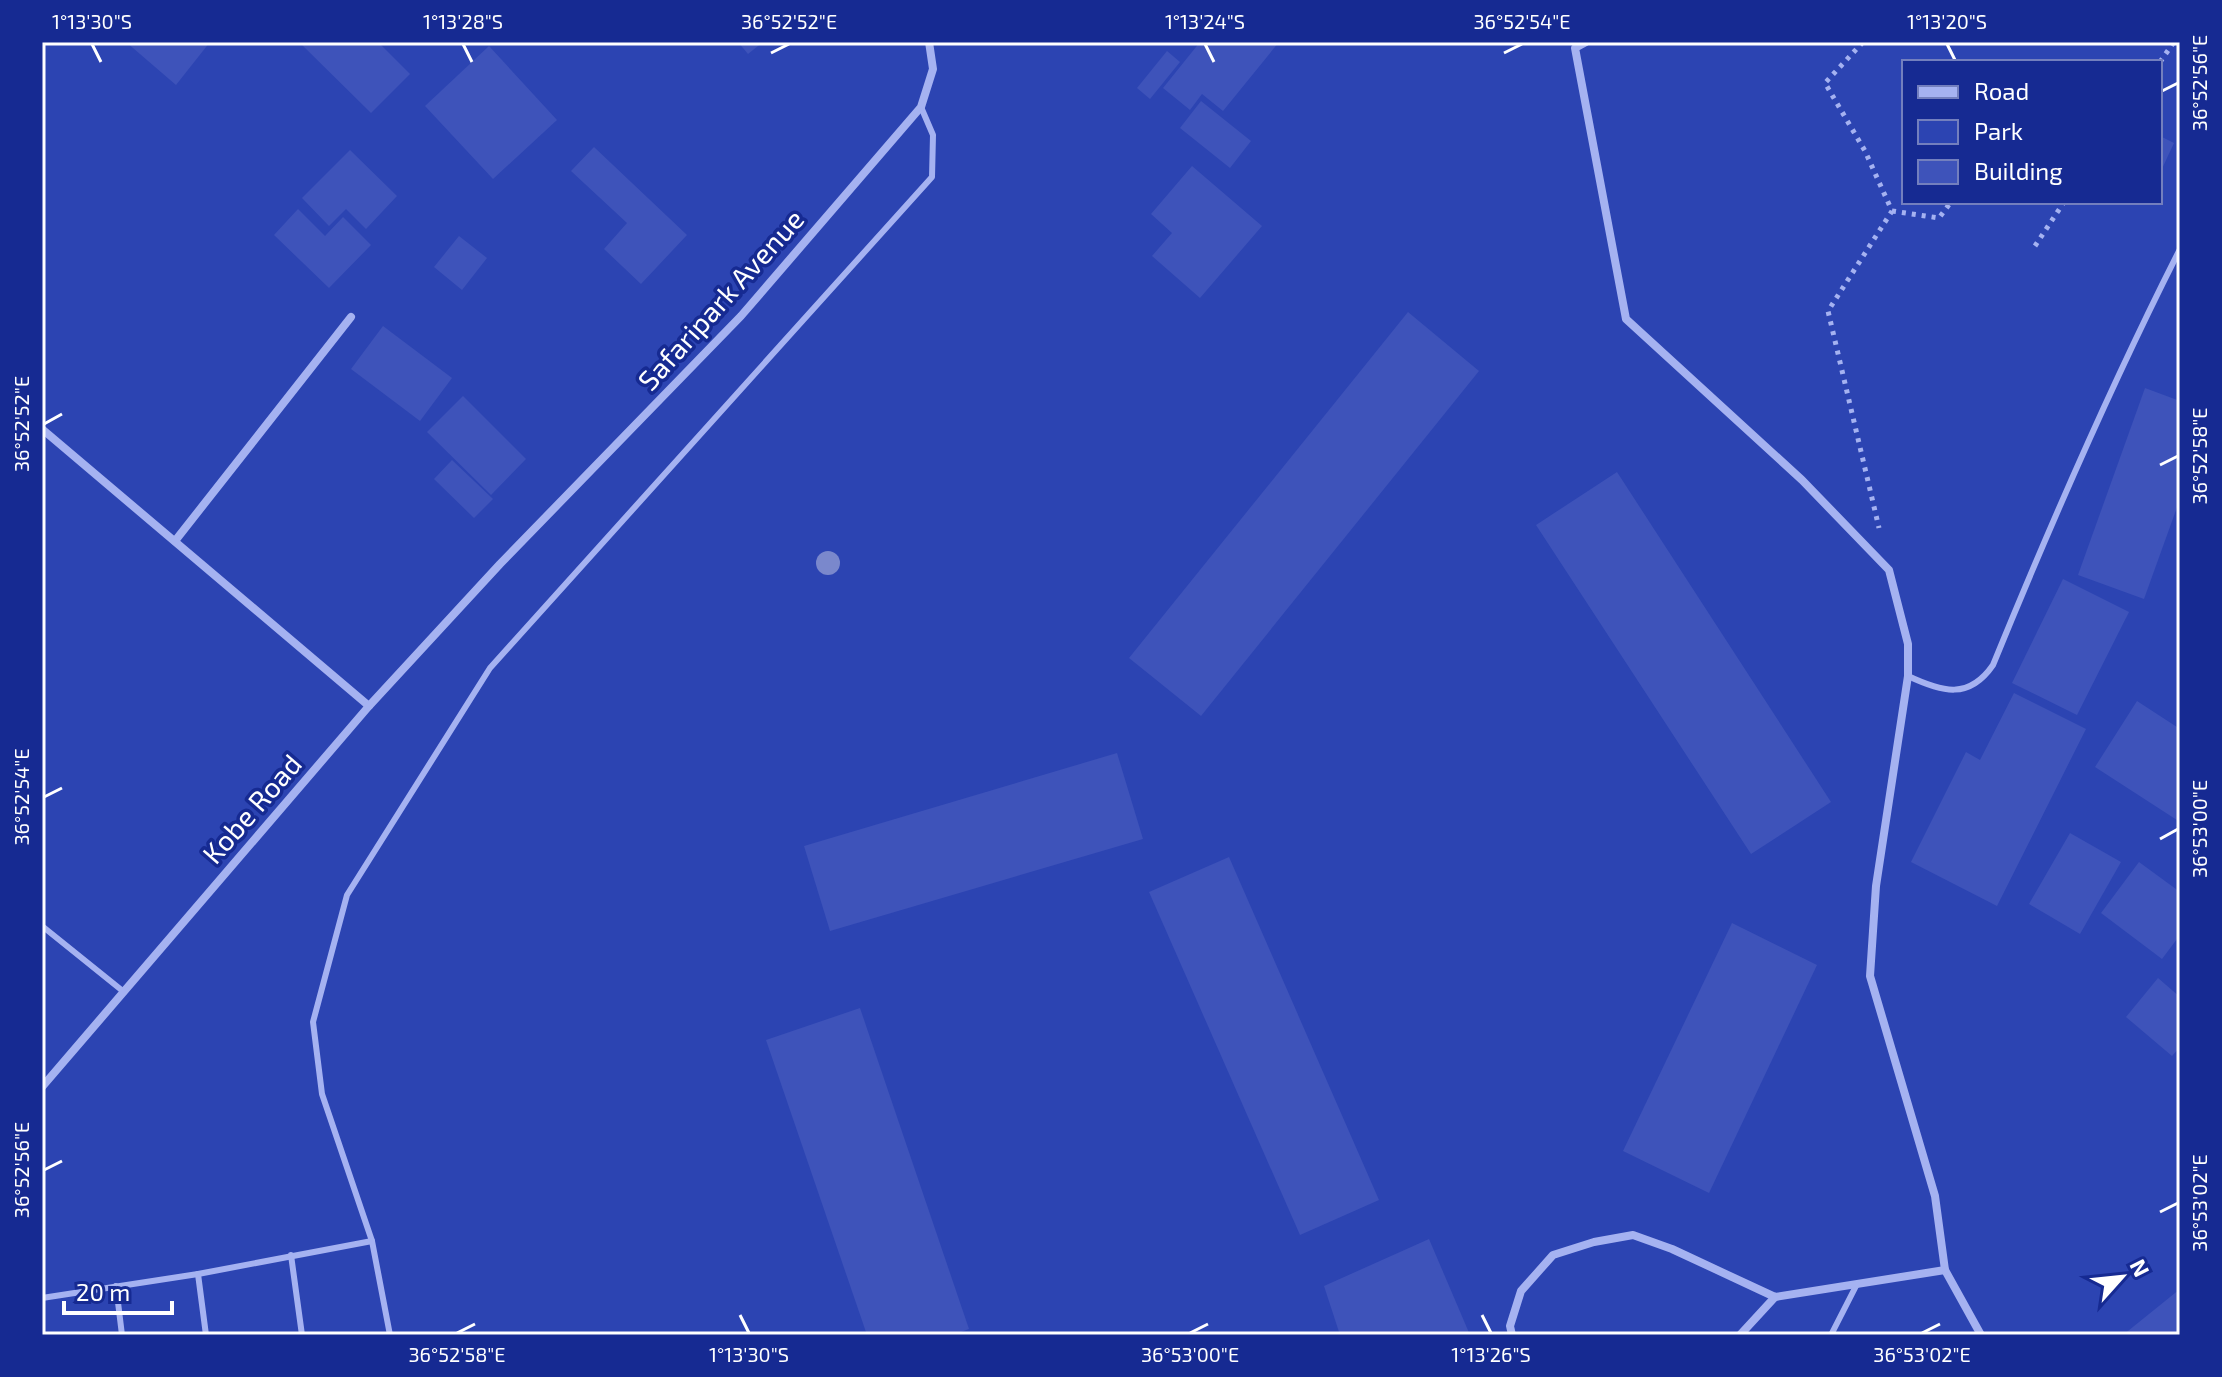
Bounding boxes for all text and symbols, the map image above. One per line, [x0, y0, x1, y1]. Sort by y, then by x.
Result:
text: 1°13'30"S [52, 9, 132, 33]
text: 1°13'28"S [423, 9, 503, 33]
text: 36°52'52"E [741, 9, 837, 33]
text: 1°13'24"S [1165, 9, 1245, 33]
text: 36°52'54"E [1473, 9, 1571, 33]
text: 1°13'20"S [1907, 9, 1987, 33]
text: 36°52'56"E [2187, 35, 2211, 131]
legend [1902, 60, 2162, 204]
text: Road [1974, 76, 2029, 105]
text: Park [1974, 116, 2023, 145]
text: Building [1974, 156, 2063, 185]
street label: Safaripark Avenue [630, 202, 810, 397]
text: 36°52'52"E [9, 376, 33, 472]
text: 36°52'58"E [2187, 407, 2211, 505]
street label: Kobe Road [195, 747, 308, 870]
text: 36°52'54"E [9, 748, 33, 846]
text: 36°53'00"E [2187, 780, 2211, 878]
text: 36°52'56"E [9, 1122, 33, 1218]
text: 36°53'02"E [2187, 1154, 2211, 1252]
north arrow [2082, 1237, 2162, 1317]
text: N [2126, 1254, 2156, 1280]
scale bar [64, 1265, 172, 1315]
text: 20 m [76, 1277, 130, 1306]
text: 36°52'58"E [408, 1342, 506, 1366]
text: 1°13'30"S [709, 1342, 789, 1366]
text: 36°53'00"E [1141, 1342, 1239, 1366]
text: 1°13'26"S [1451, 1342, 1531, 1366]
text: 36°53'02"E [1873, 1342, 1971, 1366]

